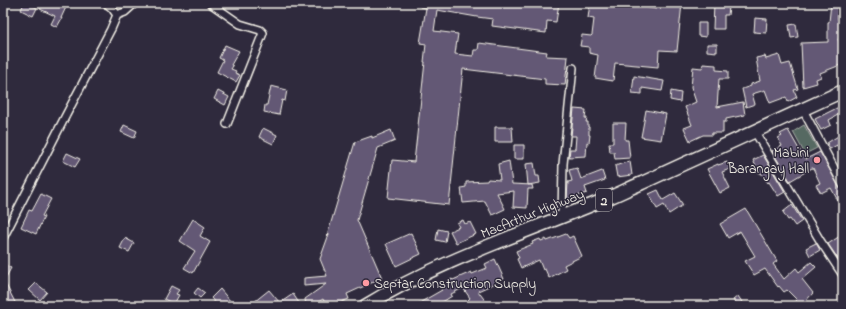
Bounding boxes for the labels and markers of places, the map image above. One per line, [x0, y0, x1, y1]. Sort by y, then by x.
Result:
place label: Mabini Barangay Hall [727, 143, 809, 181]
marker: Mabini Barangay Hall [812, 155, 822, 165]
place label: Septar Construction Supply [374, 274, 536, 296]
marker: Septar Construction Supply [361, 278, 371, 288]

